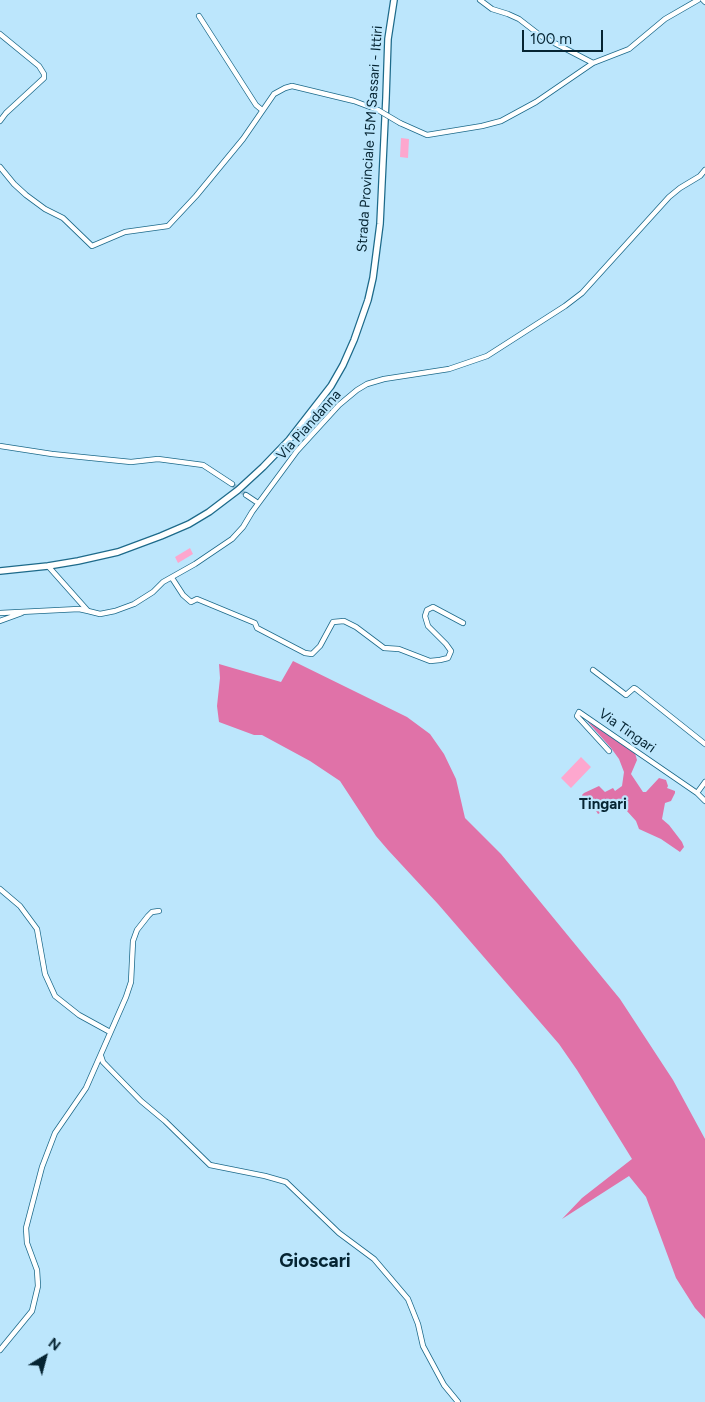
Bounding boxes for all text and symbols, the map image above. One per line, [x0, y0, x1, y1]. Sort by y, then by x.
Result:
scale bar [525, 20, 606, 52]
street label: Strada Provinciale 15M Sassari - Ittiri [354, 25, 386, 253]
text: 100 m [530, 30, 572, 48]
street label: Via Piandanna [273, 387, 345, 463]
street label: Via Tingari [595, 705, 659, 757]
district label: Tingari [579, 796, 627, 814]
district label: Gioscari [279, 1250, 351, 1272]
north arrow [20, 1332, 70, 1382]
text: N [45, 1335, 64, 1355]

